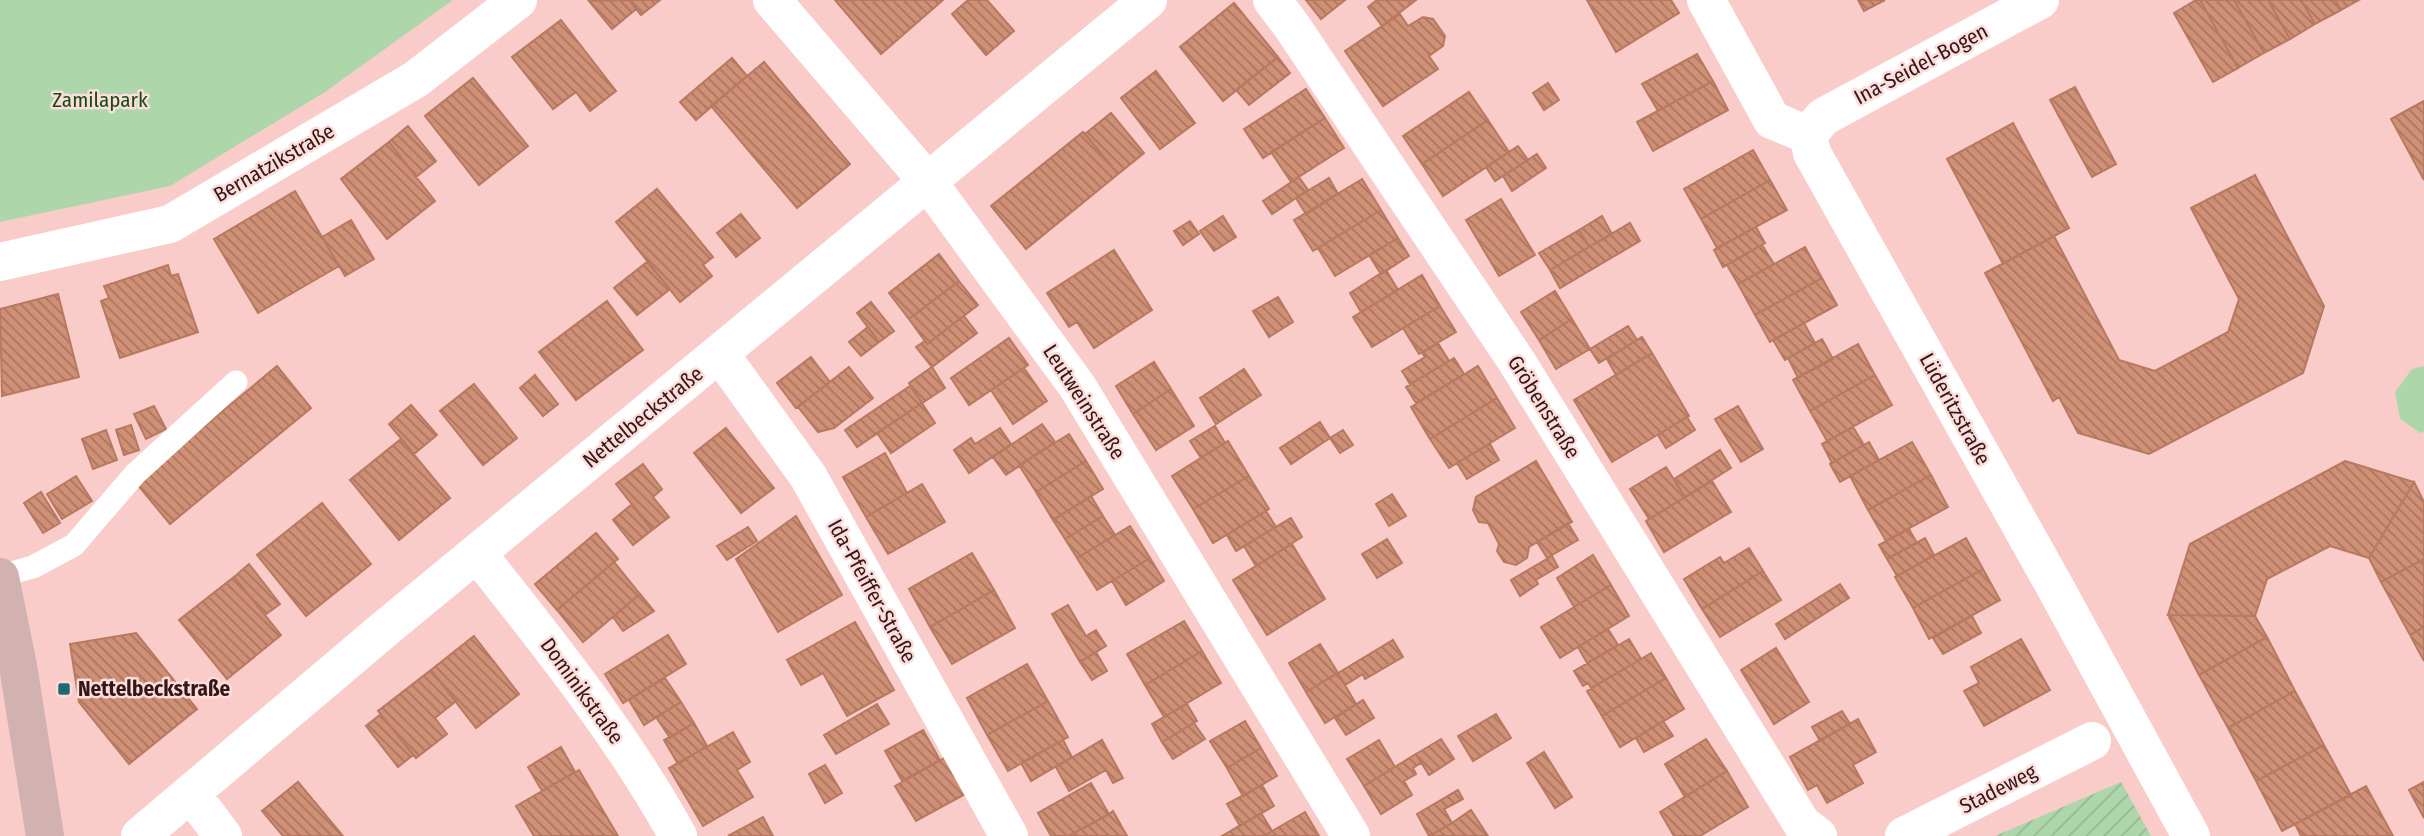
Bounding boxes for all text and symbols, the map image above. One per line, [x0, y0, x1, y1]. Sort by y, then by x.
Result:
street label: Ina-Seidel-Bogen [1850, 18, 1992, 110]
park label: Zamilapark [52, 87, 148, 113]
street label: Bernatzikstraße [209, 118, 339, 208]
street label: Leutweinstraße [1037, 340, 1131, 464]
street label: Lüderitzstraße [1914, 349, 1996, 469]
street label: Gröbenstraße [1502, 351, 1586, 463]
street label: Nettelbeckstraße [578, 361, 708, 473]
street label: Ida-Pfeiffer-Straße [822, 515, 922, 667]
street label: Dominikstraße [535, 633, 629, 749]
place label: Nettelbeckstraße [78, 676, 230, 702]
marker: Nettelbeckstraße [56, 681, 72, 697]
street label: Stadeweg [1955, 759, 2041, 819]

